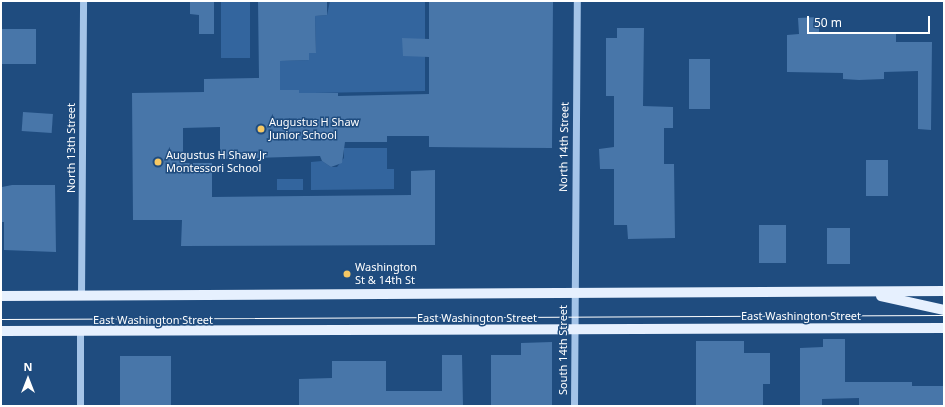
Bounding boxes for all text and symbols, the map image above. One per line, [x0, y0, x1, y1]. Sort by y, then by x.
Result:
scale bar [809, 8, 932, 34]
text: 50 m [814, 14, 842, 31]
street label: North 14th Street [557, 102, 571, 192]
street label: North 13th Street [64, 103, 78, 193]
place label: Augustus H Shaw Junior School [269, 116, 359, 142]
marker: Augustus H Shaw Junior School [256, 124, 266, 134]
place label: Augustus H Shaw Jr Montessori School [166, 149, 267, 175]
marker: Augustus H Shaw Jr Montessori School [153, 157, 163, 167]
place label: Washington St & 14th St [355, 261, 417, 287]
marker: Washington St & 14th St [342, 269, 352, 279]
street label: South 14th Street [556, 305, 570, 395]
street label: East Washington Street [741, 309, 861, 323]
street label: East Washington Street [417, 311, 537, 325]
street label: East Washington Street [93, 313, 213, 327]
north arrow [8, 359, 48, 399]
text: N [24, 359, 32, 374]

